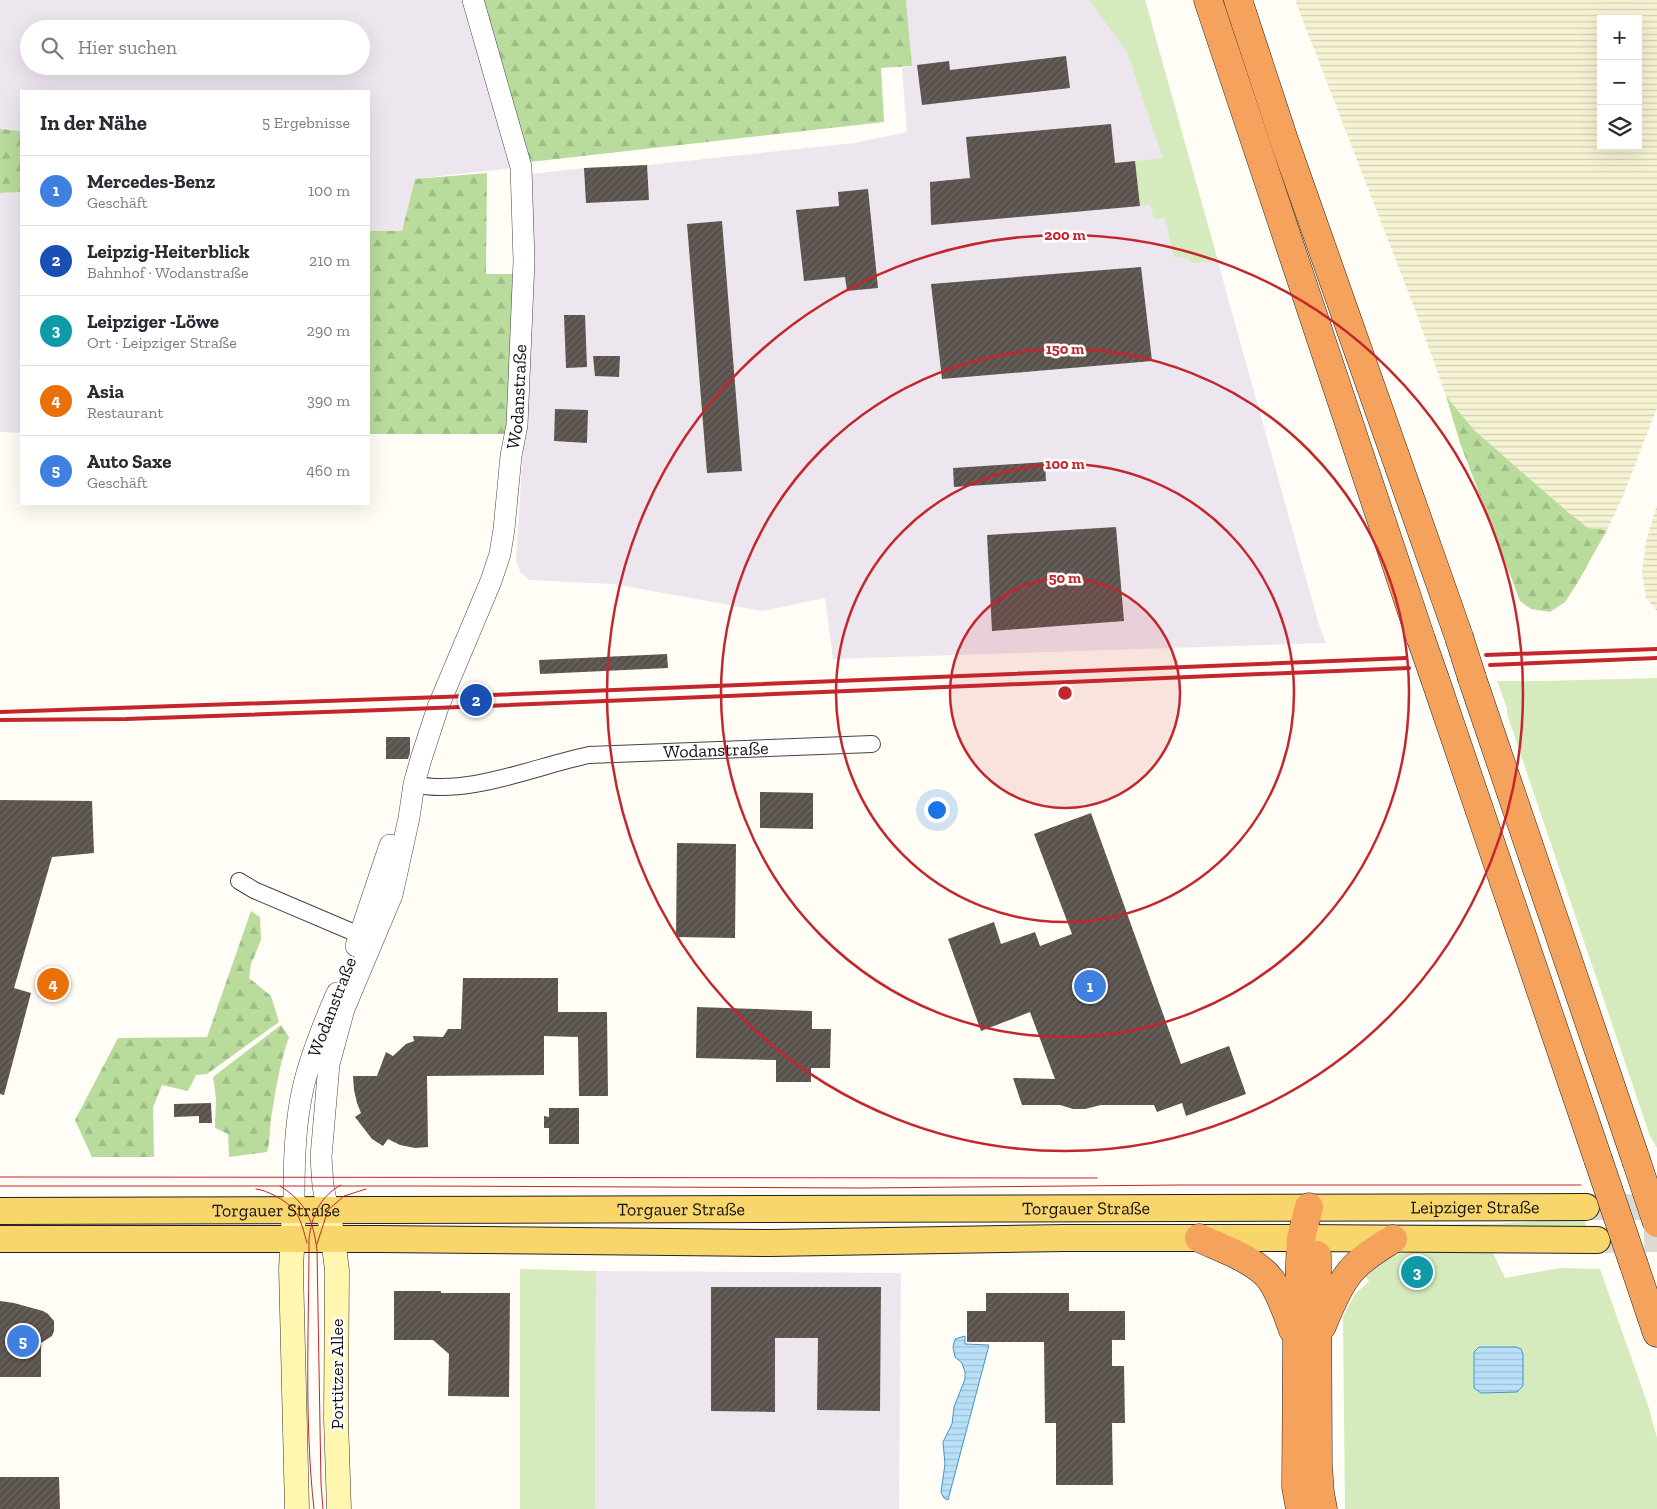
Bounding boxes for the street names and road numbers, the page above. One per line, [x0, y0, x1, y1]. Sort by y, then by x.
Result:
street label: Wodanstraße [502, 344, 531, 451]
street label: Wodanstraße [663, 737, 769, 763]
street label: Wodanstraße [303, 954, 361, 1060]
street label: Leipziger Straße [1410, 1196, 1540, 1218]
street label: Torgauer Straße [1022, 1197, 1150, 1219]
street label: Torgauer Straße [617, 1198, 745, 1220]
street label: Torgauer Straße [212, 1199, 340, 1221]
street label: Portitzer Allee [326, 1319, 348, 1429]

